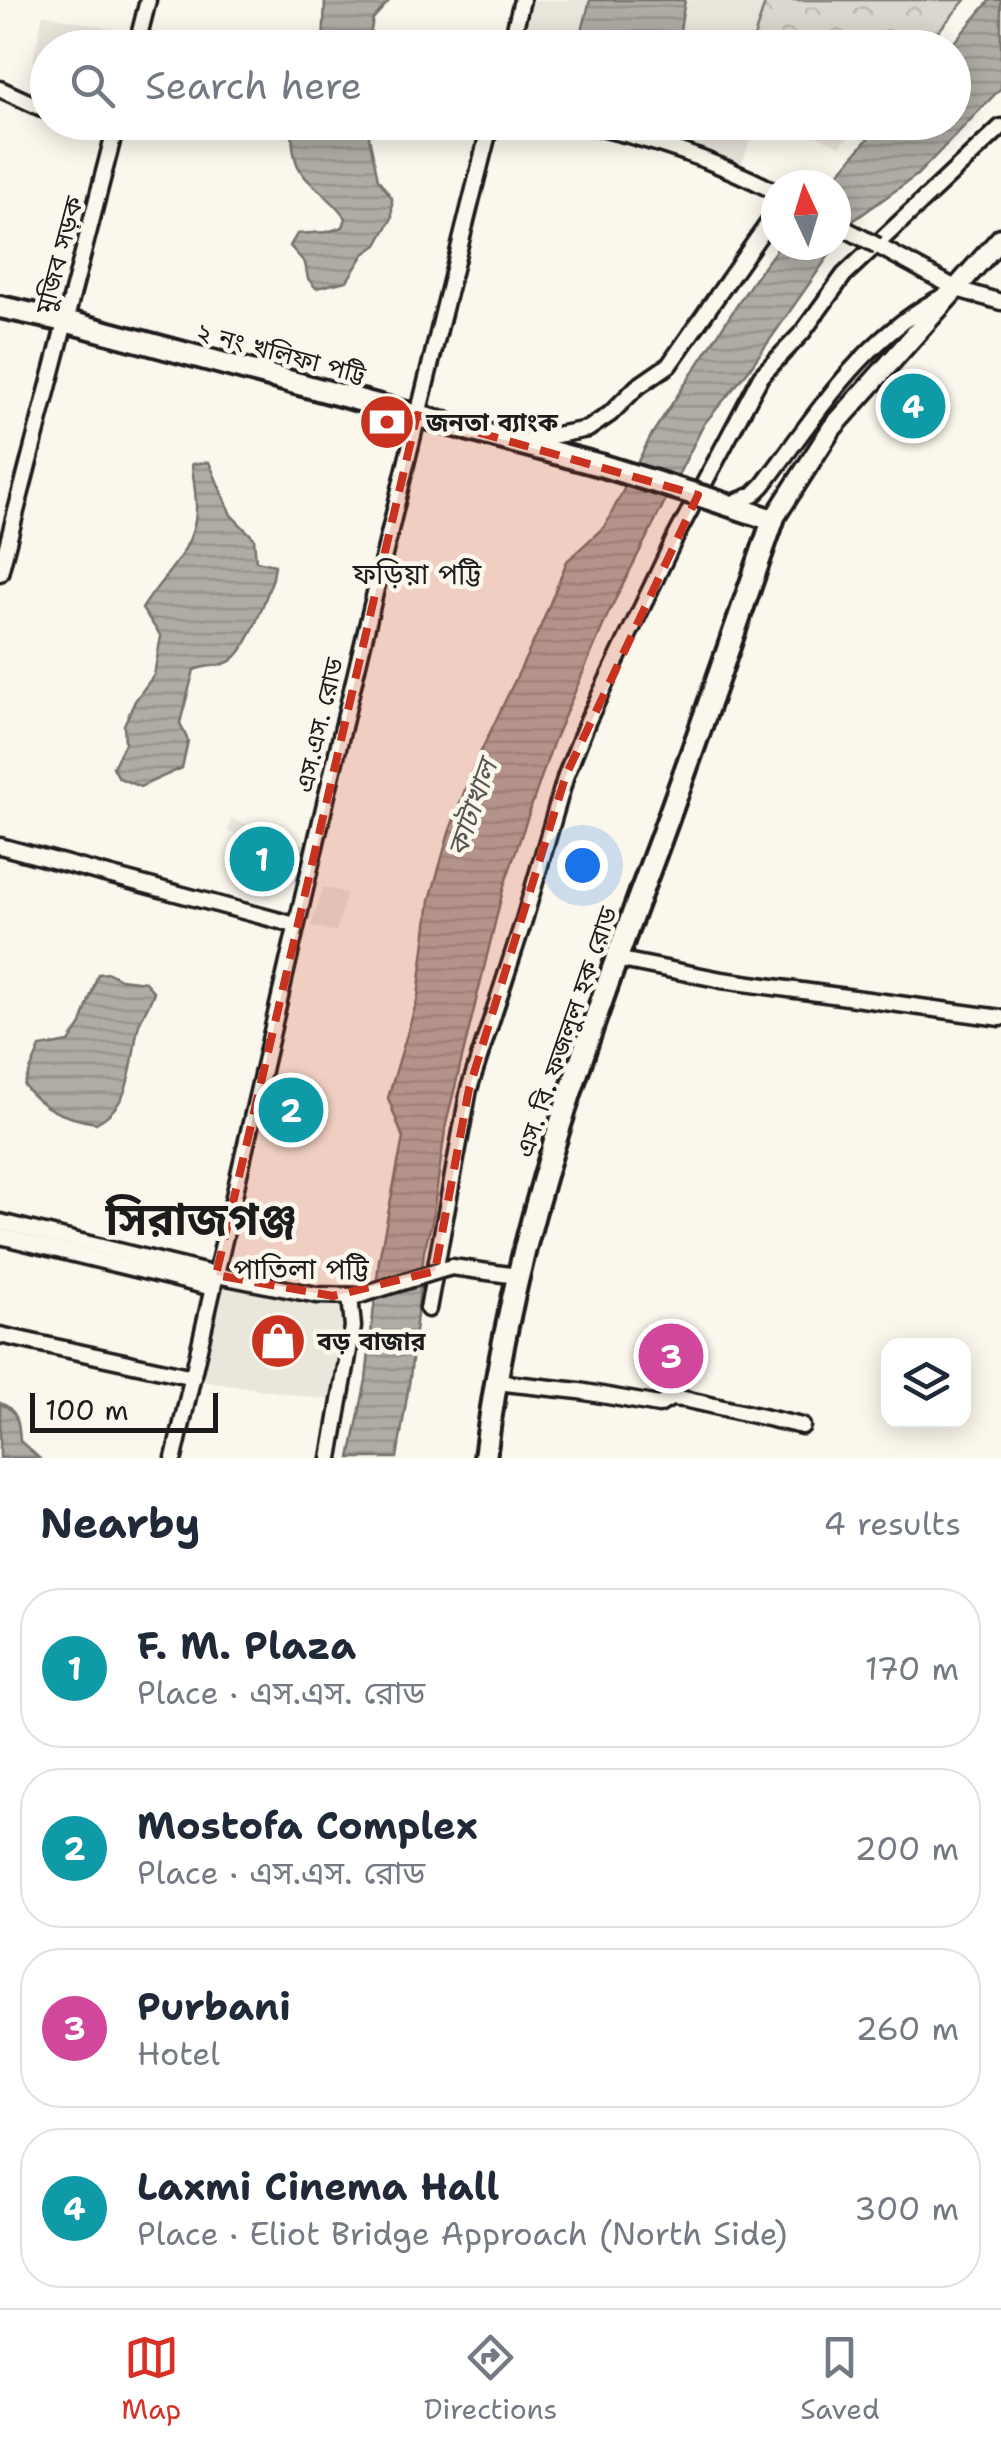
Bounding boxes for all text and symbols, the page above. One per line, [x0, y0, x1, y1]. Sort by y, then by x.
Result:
search box [30, 30, 971, 140]
icon: search [65, 58, 120, 113]
text: Search here [145, 60, 362, 111]
north arrow [761, 170, 851, 260]
street label: মুজিব সড়ক [27, 192, 91, 319]
street label: ২ নং খলিফা পট্টি [193, 314, 370, 392]
pin: 4 [880, 368, 946, 444]
bank icon: জনতা ব্যাংক [357, 392, 417, 452]
place label: জনতা ব্যাংক [425, 405, 559, 439]
district label: ফড়িয়া পট্টি [352, 555, 482, 593]
street label: এস.এস. রোড [287, 653, 351, 796]
water label: কাটাখাল [438, 750, 508, 861]
pin: 1 [230, 822, 294, 896]
your location [557, 840, 608, 891]
street label: এস. বি. ফজলুল হক রোড [507, 901, 625, 1162]
pin: 2 [258, 1072, 324, 1148]
district label: সিরাজগঞ্জ [104, 1189, 297, 1249]
district label: পাতিলা পট্টি [233, 1250, 370, 1288]
shop icon: বড় বাজার [248, 1311, 308, 1371]
pin: 3 [638, 1318, 704, 1394]
place label: বড় বাজার [316, 1324, 426, 1358]
map controls [881, 1338, 971, 1428]
button: layers [881, 1338, 971, 1428]
scale bar [30, 1388, 218, 1432]
text: 100 m [45, 1391, 129, 1429]
text: Nearby [40, 1495, 200, 1551]
text: 4 results [824, 1502, 961, 1545]
text: F. M. Plaza [137, 1620, 356, 1671]
text: 1 [67, 1647, 82, 1690]
text: 170 m [865, 1647, 959, 1690]
text: Place · এস.এস. রোড [137, 1671, 425, 1714]
text: Mostofa Complex [137, 1800, 478, 1851]
text: 2 [63, 1827, 86, 1870]
text: 200 m [855, 1827, 959, 1870]
text: Place · এস.এস. রোড [137, 1851, 425, 1894]
text: Purbani [137, 1981, 291, 2032]
text: 3 [63, 2007, 86, 2050]
text: 260 m [856, 2007, 959, 2050]
text: Hotel [137, 2032, 220, 2075]
text: Laxmi Cinema Hall [137, 2161, 499, 2212]
text: 4 [63, 2187, 86, 2230]
text: 300 m [854, 2187, 959, 2230]
text: Place · Eliot Bridge Approach (North Side) [137, 2212, 787, 2255]
tab: Map [121, 2330, 181, 2428]
tab: Directions [424, 2330, 557, 2428]
tab: Saved [800, 2330, 880, 2428]

